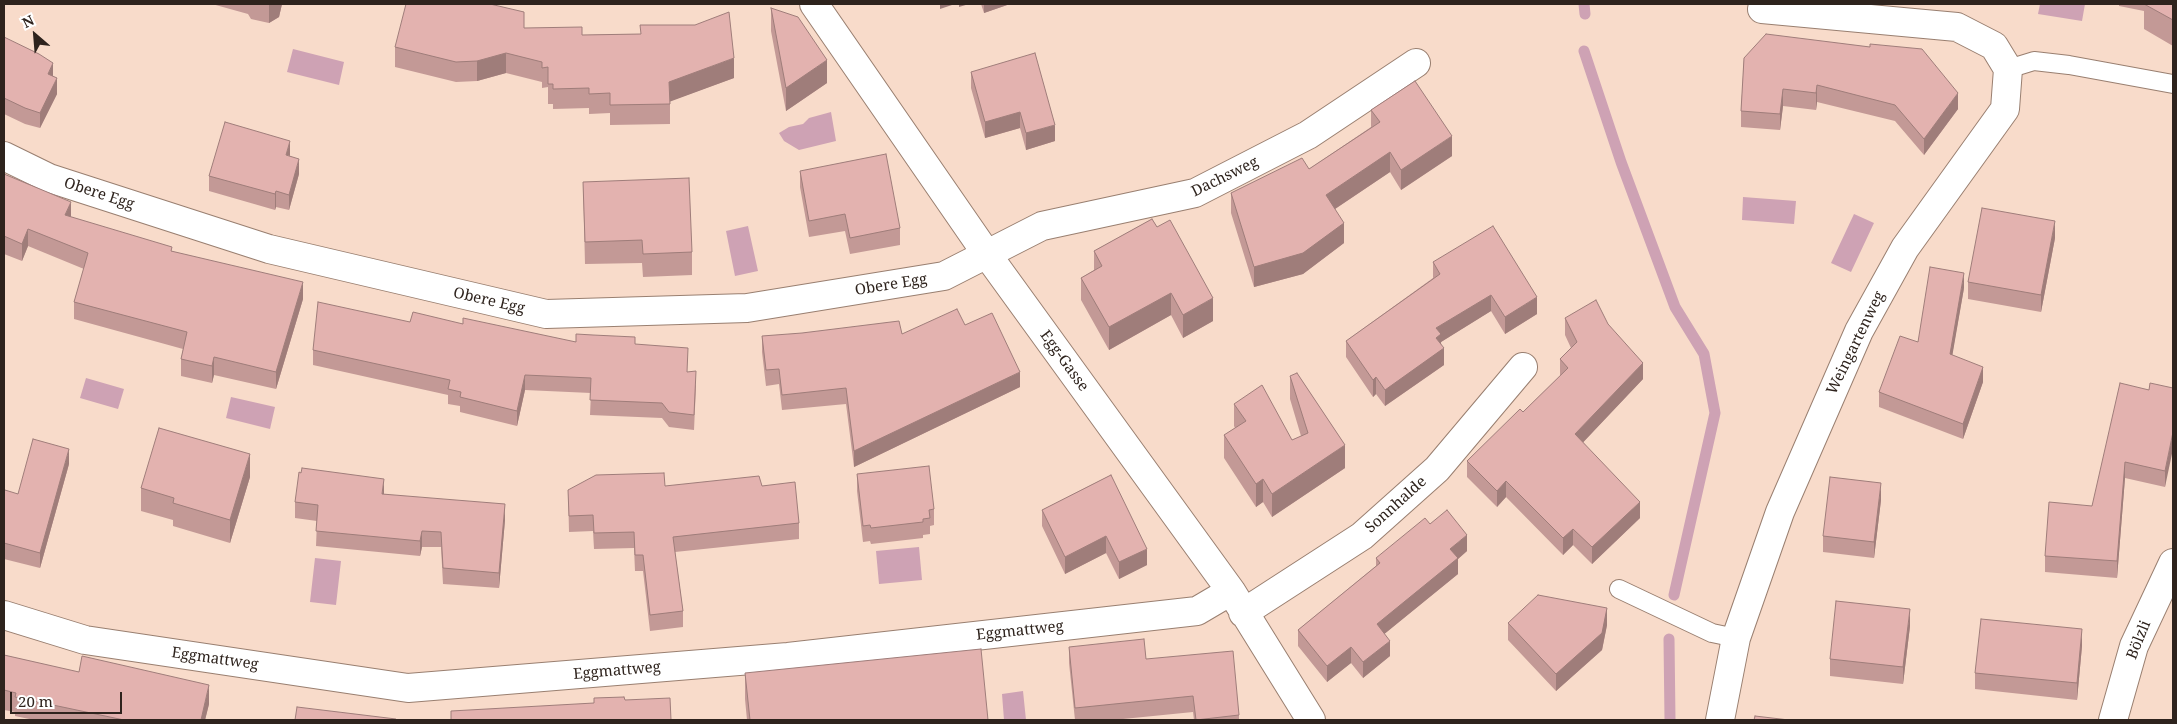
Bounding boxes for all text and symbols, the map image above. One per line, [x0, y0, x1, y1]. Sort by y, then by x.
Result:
north arrow [10, 10, 60, 60]
text: N [19, 10, 37, 32]
street label: Dachsweg [1189, 153, 1261, 201]
street label: Obere Egg [62, 174, 136, 214]
street label: Obere Egg [854, 270, 928, 300]
street label: Obere Egg [451, 284, 527, 318]
street label: Weingartenweg [1823, 288, 1889, 398]
street label: Egg-Gasse [1036, 327, 1092, 395]
street label: Sonnhalde [1362, 473, 1430, 537]
street label: Eggmattweg [975, 617, 1065, 645]
street label: Bölzli [2123, 618, 2155, 662]
street label: Eggmattweg [170, 644, 260, 674]
street label: Eggmattweg [573, 658, 661, 684]
scale bar [12, 682, 125, 714]
text: 20 m [18, 691, 53, 711]

